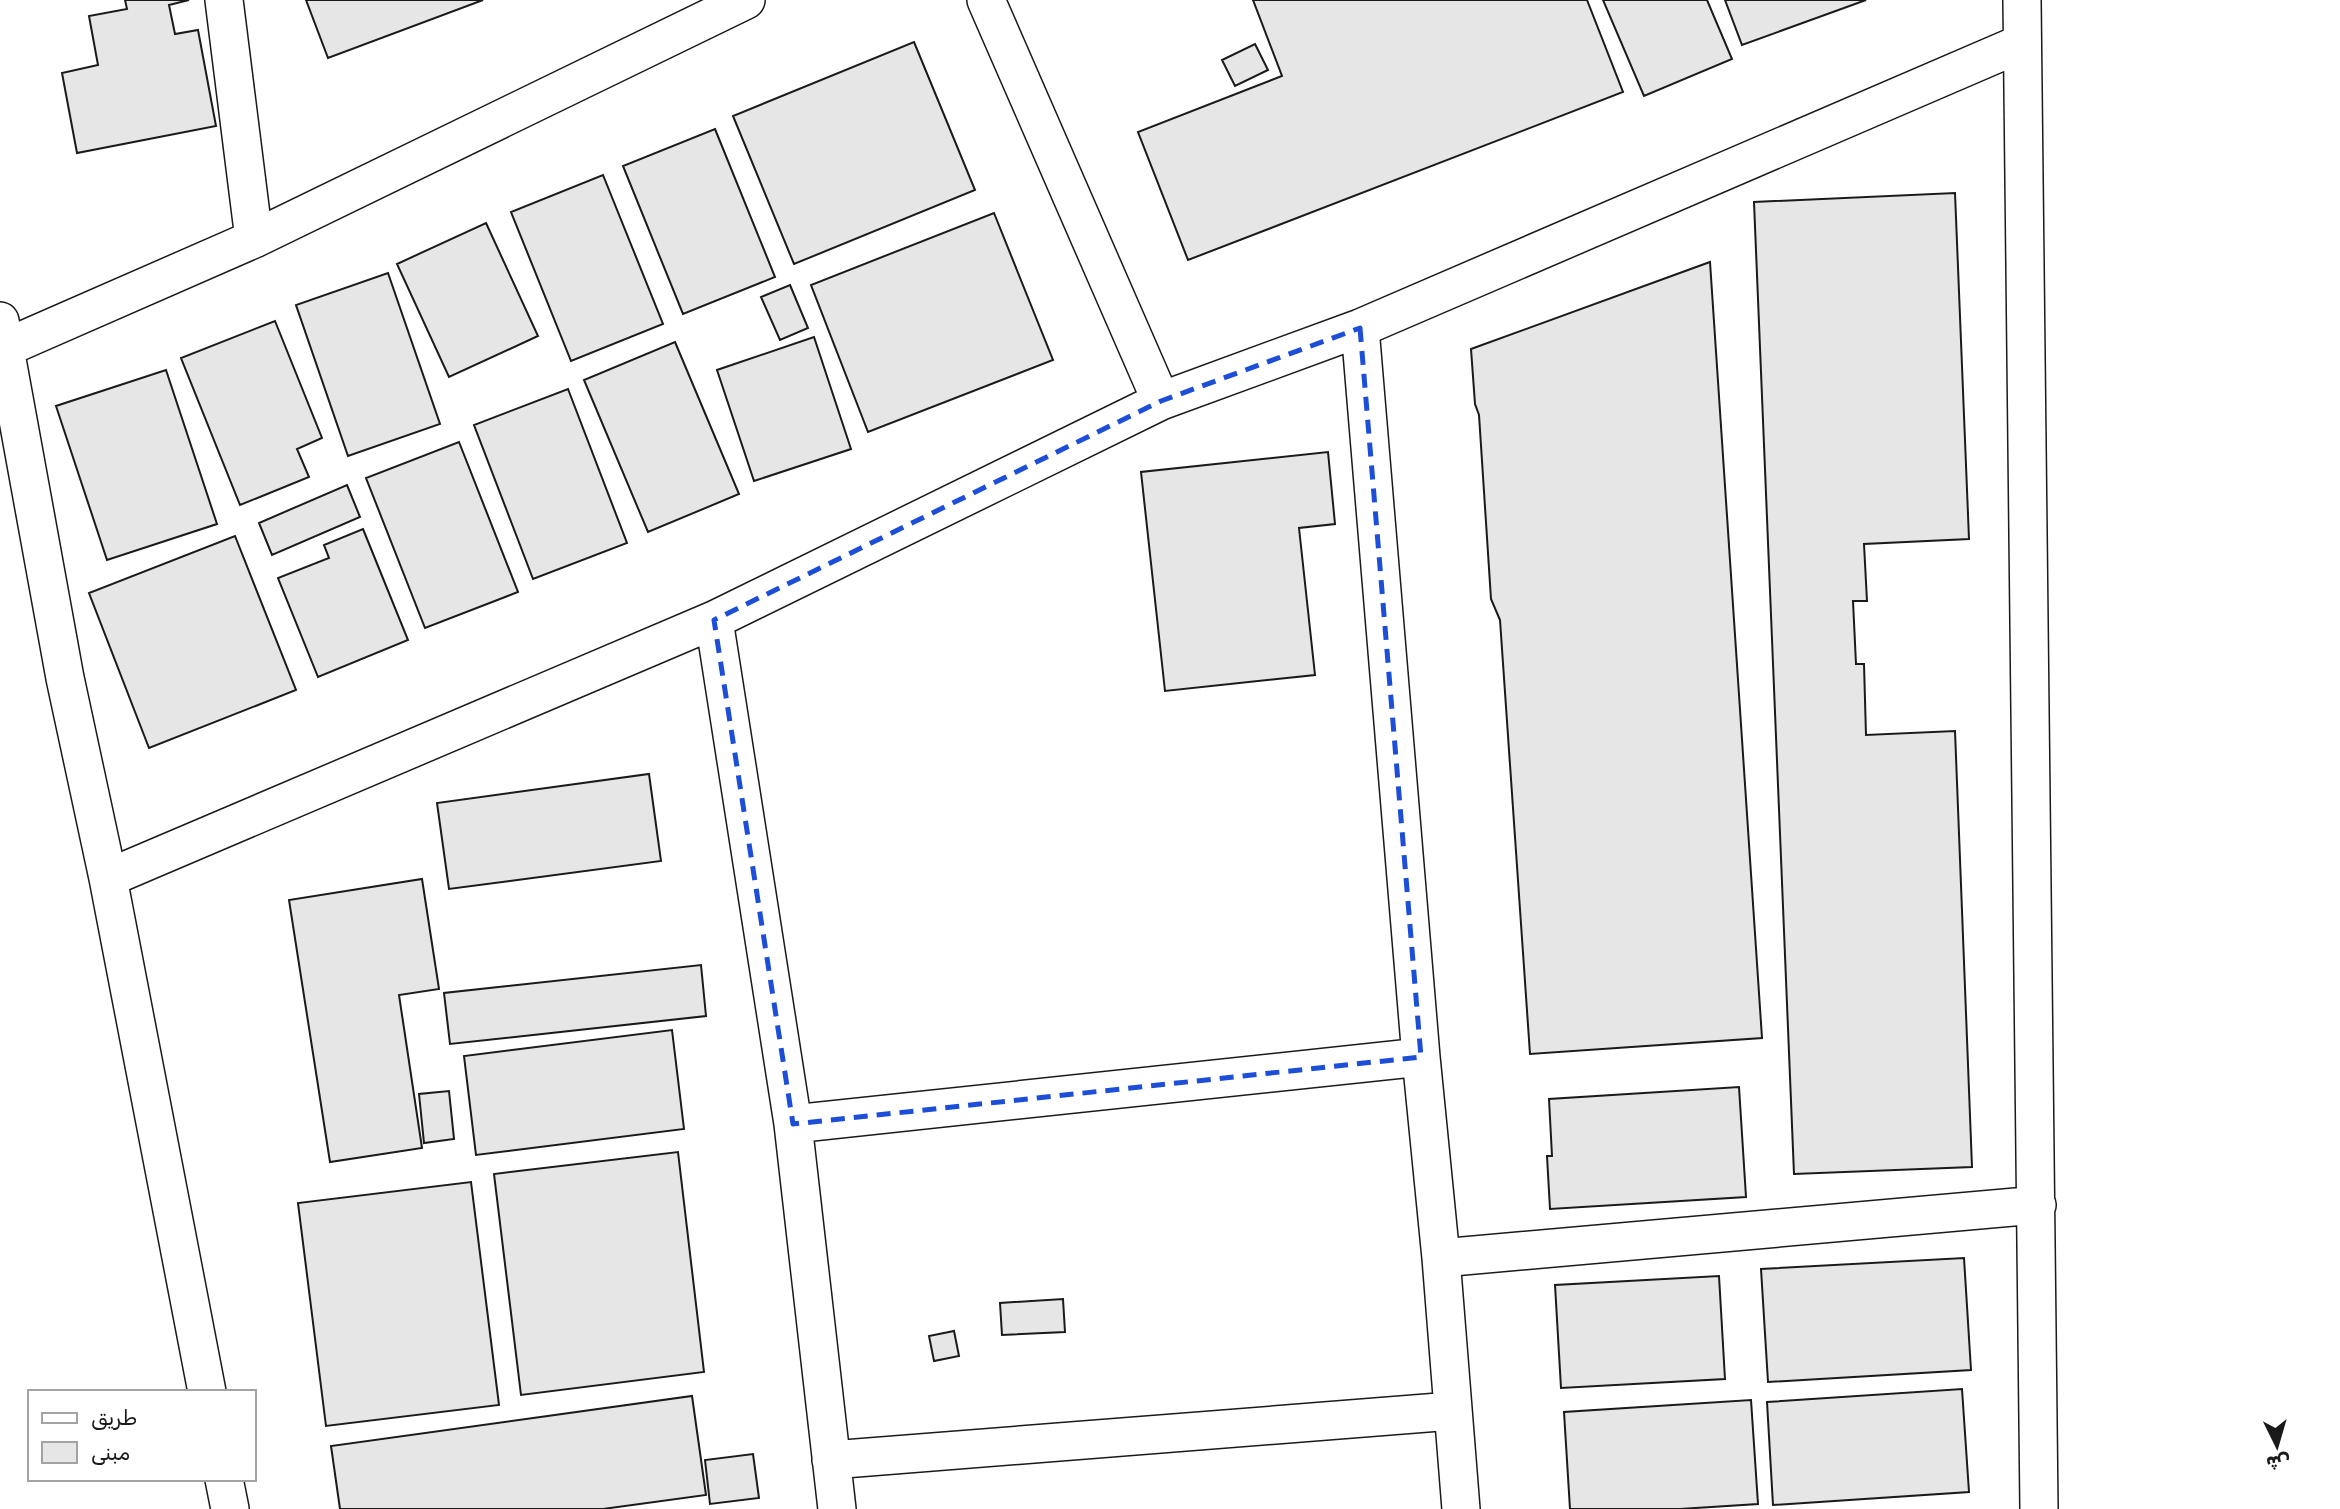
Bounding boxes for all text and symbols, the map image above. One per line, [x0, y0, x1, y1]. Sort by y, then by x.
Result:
legend [28, 1390, 256, 1481]
text: طريق [91, 1405, 137, 1430]
north arrow [2242, 1411, 2312, 1481]
text: مبنى [91, 1440, 130, 1465]
text: ش [2265, 1450, 2291, 1475]

